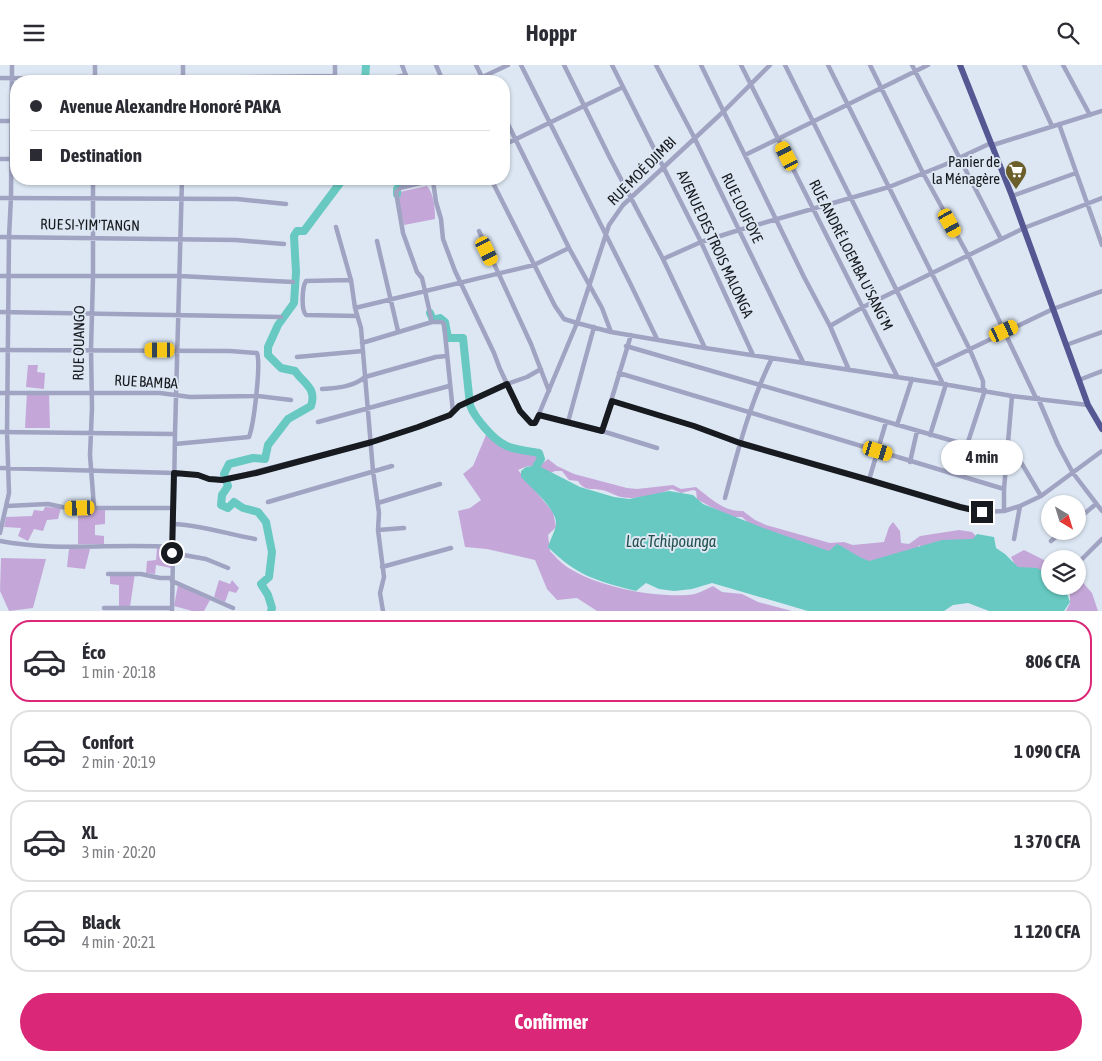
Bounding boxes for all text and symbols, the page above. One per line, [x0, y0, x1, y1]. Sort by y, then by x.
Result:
icon: menu [20, 19, 48, 47]
icon: search [1054, 19, 1082, 47]
text: Hoppr [526, 20, 576, 46]
text: Avenue Alexandre Honoré PAKA [60, 95, 281, 117]
street label: RUE MOÉ DJIMBI [604, 133, 679, 208]
car [773, 139, 800, 173]
text: Destination [60, 144, 142, 166]
place label: Panier de la Ménagère [932, 153, 1000, 187]
supermarket icon: Panier de la Ménagère [1004, 159, 1028, 190]
street label: AVENUE DES TROIS MALONGA [674, 167, 757, 321]
street label: RUE LOUFOYE [718, 170, 767, 246]
street label: RUE ANDRÉ LOEMBA U'SANG'M [806, 177, 897, 333]
car [936, 206, 963, 240]
street label: RUE SI-YIM'TANGN [40, 215, 140, 234]
car [473, 234, 500, 268]
street label: RUE OUANGO [69, 305, 88, 381]
car [987, 318, 1020, 344]
car [145, 343, 175, 358]
street label: RUE BAMBA [114, 371, 179, 392]
car [861, 439, 894, 463]
callout: 4 min [941, 439, 1023, 475]
text: 4 min [966, 448, 998, 466]
north arrow [1041, 495, 1086, 540]
map controls [1041, 495, 1086, 595]
car [64, 500, 95, 516]
route end [971, 501, 993, 523]
water label: Lac Tchipounga [626, 532, 717, 551]
route start [161, 542, 183, 564]
button: layers [1041, 550, 1086, 595]
icon: car [22, 639, 67, 684]
text: Éco [82, 641, 106, 663]
text: 806 CFA [1025, 650, 1080, 672]
text: 1 min · 20:18 [82, 663, 156, 681]
icon: car [22, 729, 67, 774]
text: Confort [82, 731, 134, 753]
text: 1 090 CFA [1014, 740, 1080, 762]
text: 2 min · 20:19 [82, 753, 156, 771]
icon: car [22, 819, 67, 864]
text: XL [82, 821, 98, 843]
text: 1 370 CFA [1014, 830, 1080, 852]
text: 3 min · 20:20 [82, 843, 156, 861]
icon: car [22, 909, 67, 954]
text: Black [82, 911, 120, 933]
text: 1 120 CFA [1014, 920, 1080, 942]
text: 4 min · 20:21 [82, 933, 156, 951]
button: Confirmer [20, 993, 1082, 1051]

